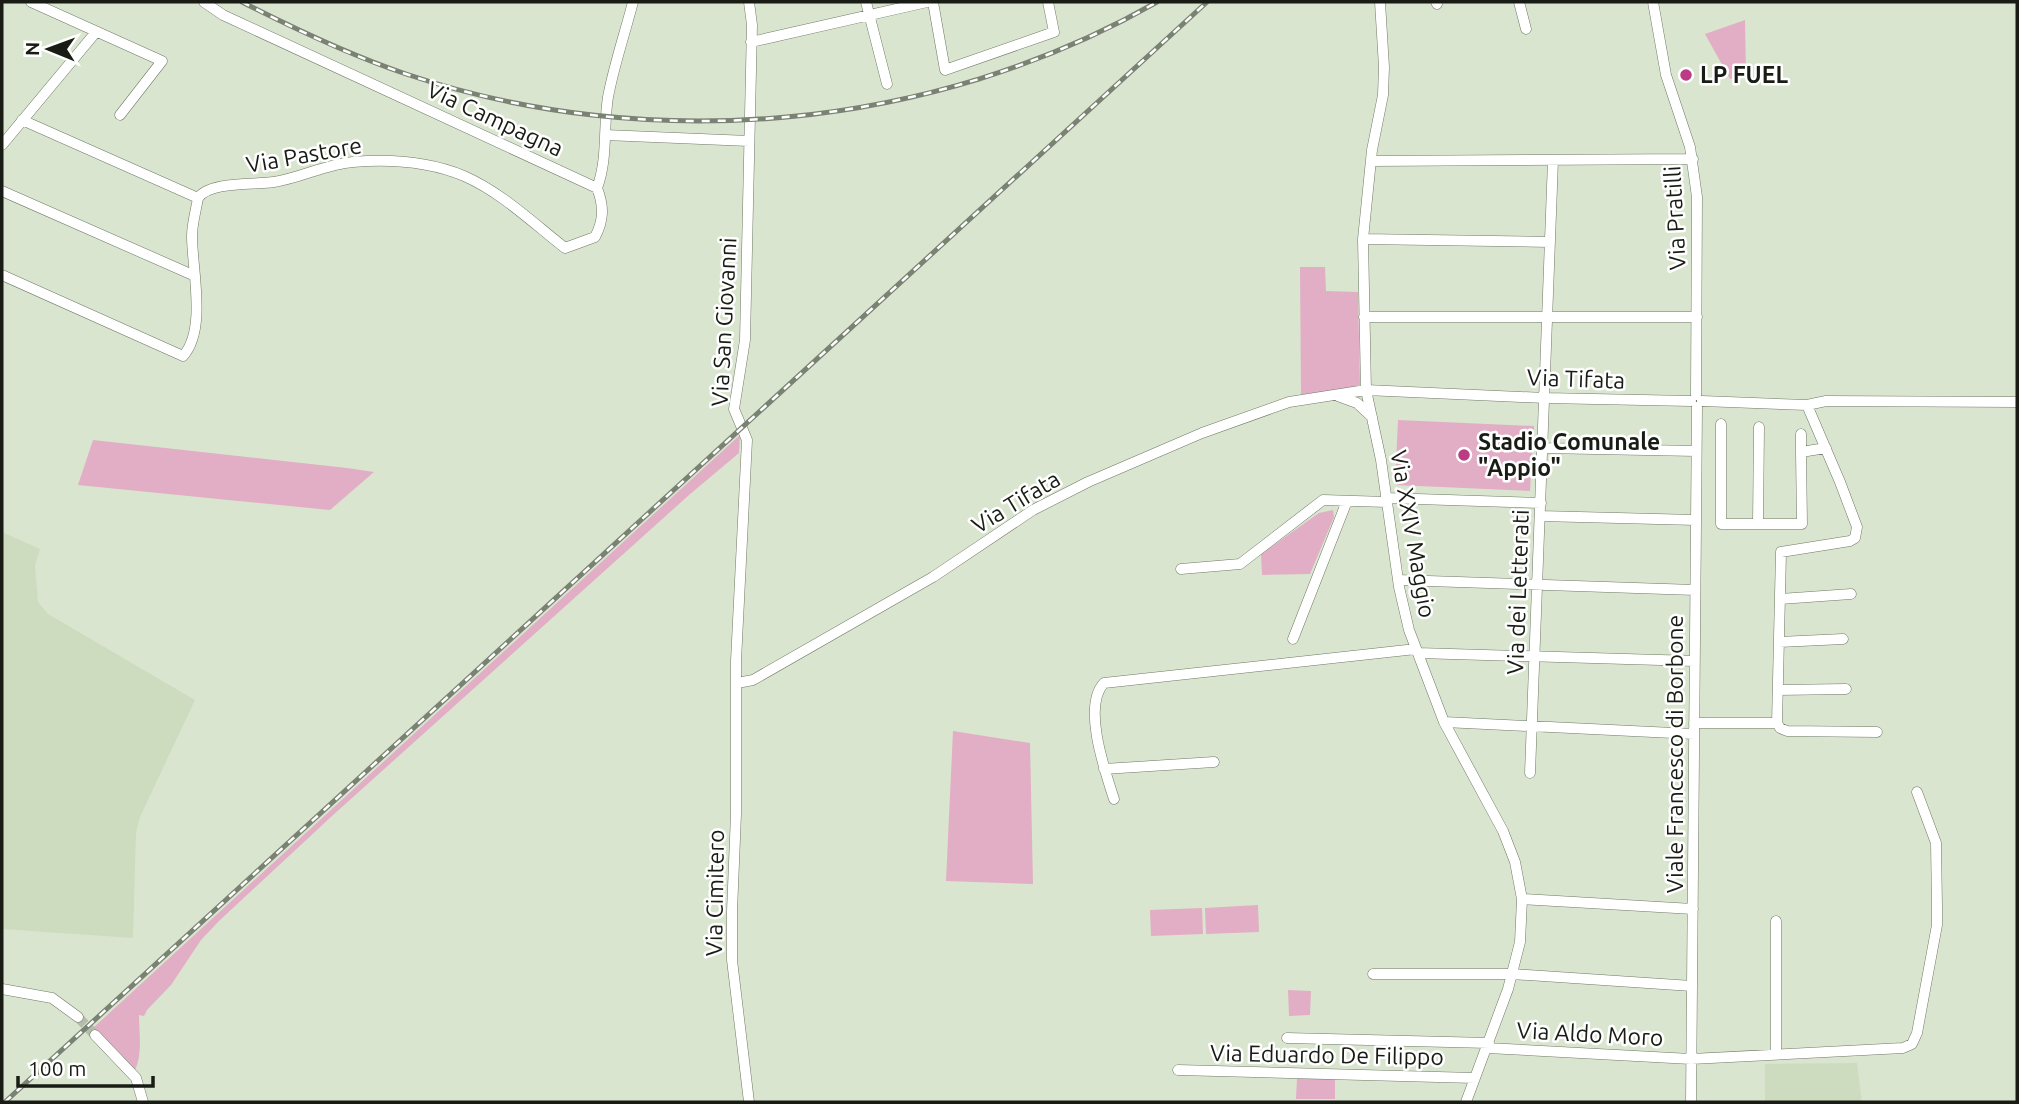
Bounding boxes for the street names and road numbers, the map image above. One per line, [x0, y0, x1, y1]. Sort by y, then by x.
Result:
street label: Via Campagna [423, 76, 567, 161]
street label: Via Pastore [244, 132, 364, 177]
street label: Via Pratilli [1659, 165, 1690, 271]
street label: Via San Giovanni [707, 237, 740, 407]
street label: Via Tifata [1526, 364, 1626, 393]
street label: Via XXIV Maggio [1386, 448, 1441, 620]
street label: Via Tifata [967, 466, 1064, 538]
street label: Via dei Letterati [1502, 509, 1533, 675]
street label: Viale Francesco di Borbone [1662, 615, 1687, 893]
street label: Via Cimitero [701, 829, 728, 957]
street label: Via Aldo Moro [1516, 1017, 1664, 1050]
street label: Via Eduardo De Filippo [1210, 1040, 1444, 1069]

